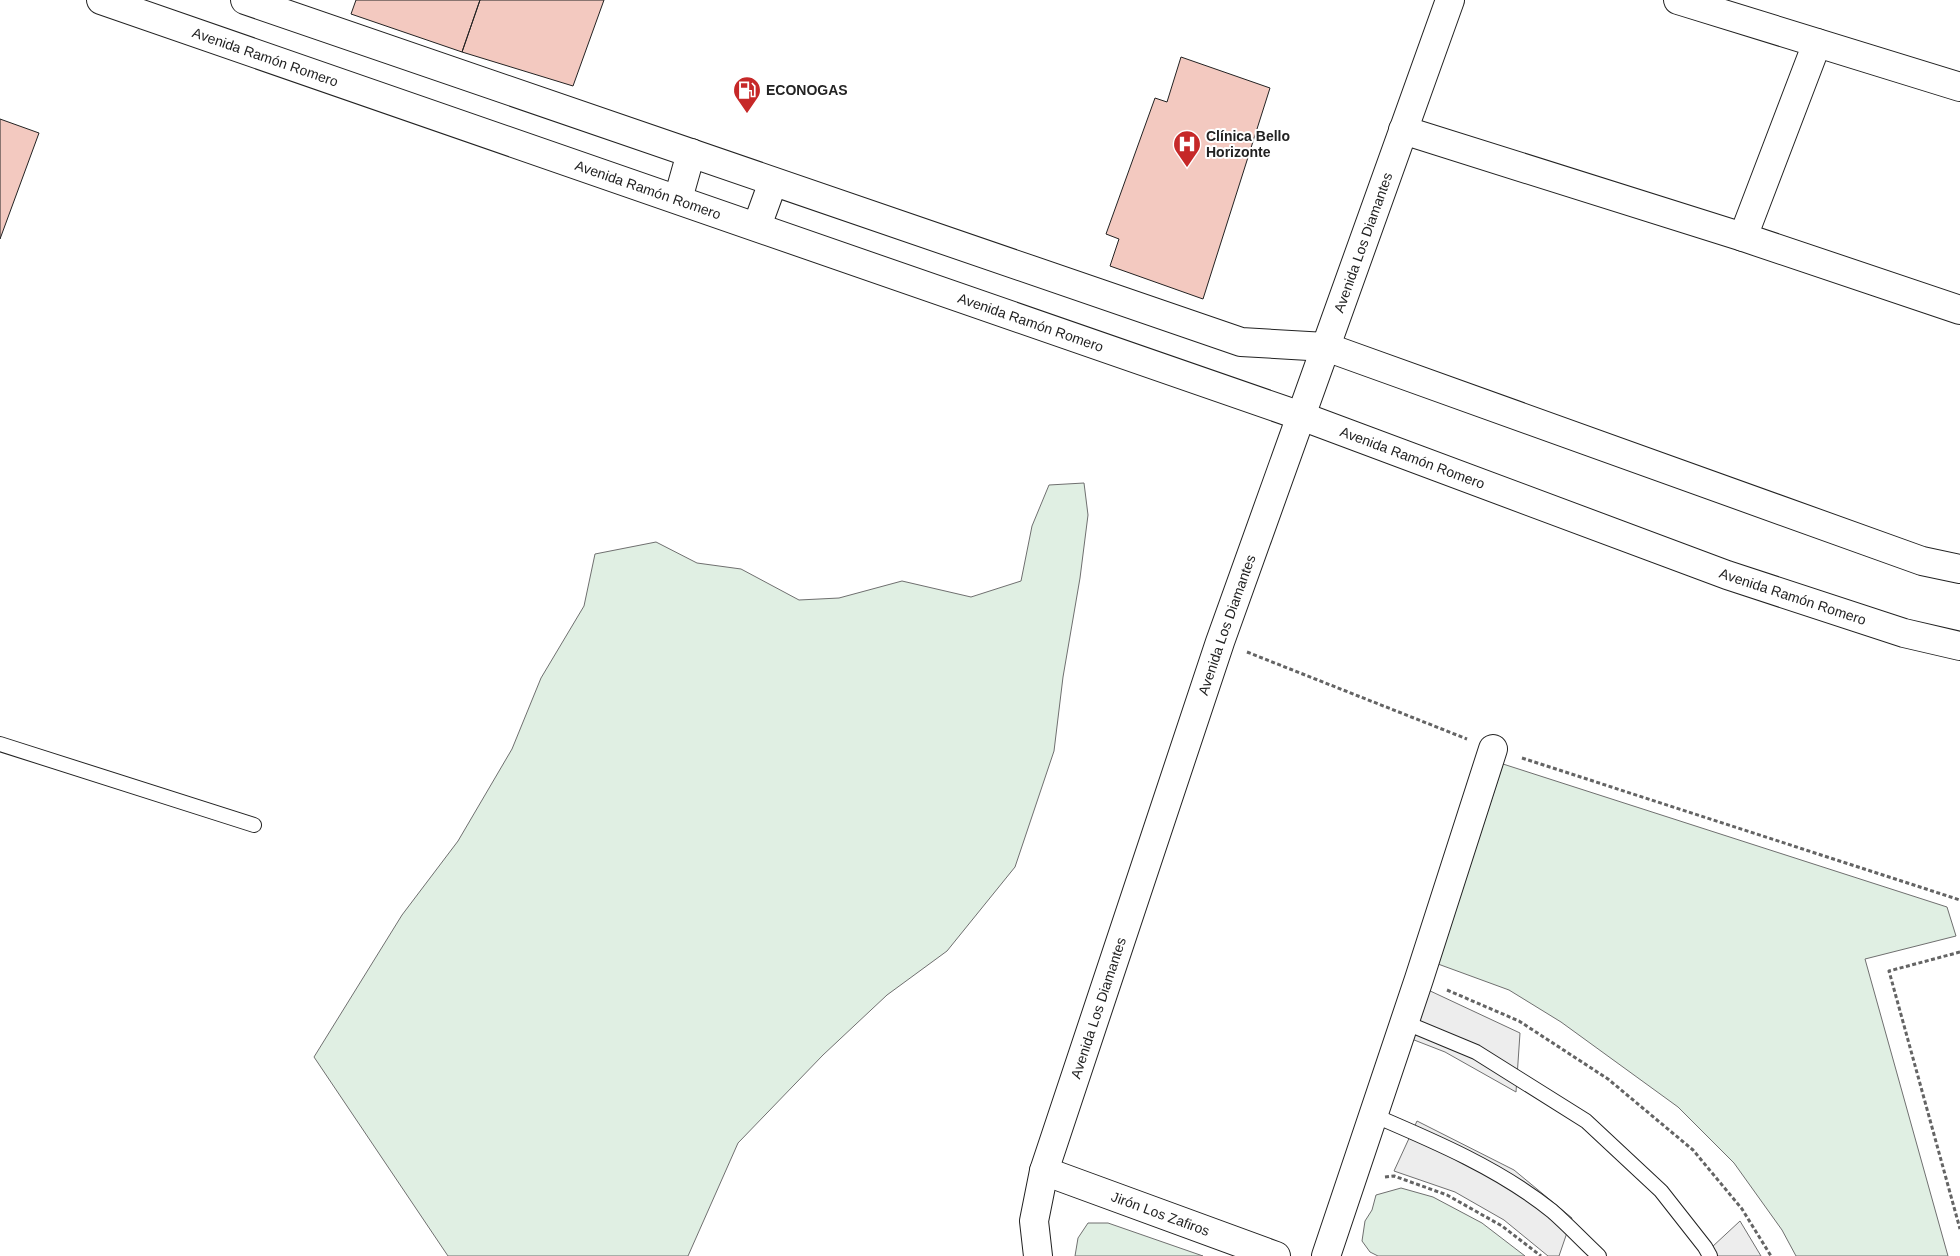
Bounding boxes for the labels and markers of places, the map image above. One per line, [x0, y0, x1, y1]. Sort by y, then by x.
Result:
fuel station icon: ECONOGAS [732, 75, 762, 114]
place label: ECONOGAS [766, 82, 848, 98]
place label: Clínica Bello Horizonte [1206, 128, 1290, 160]
hospital icon: Clínica Bello Horizonte [1172, 129, 1202, 168]

